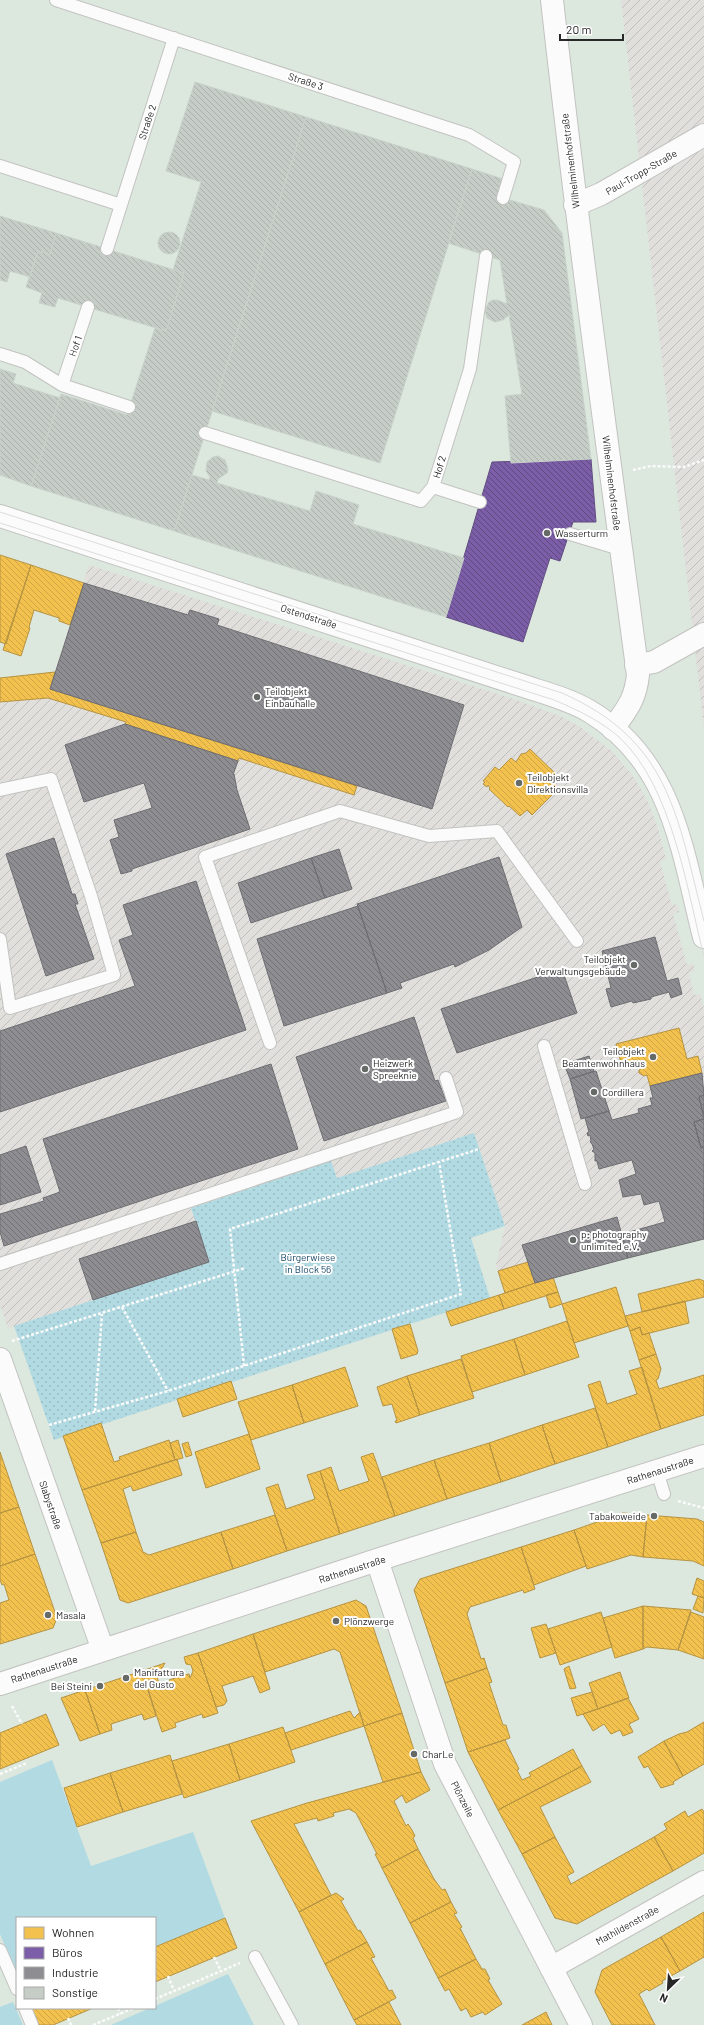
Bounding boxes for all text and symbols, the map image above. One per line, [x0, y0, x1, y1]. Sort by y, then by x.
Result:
scale bar [560, 16, 623, 42]
text: 20 m [566, 22, 592, 36]
street label: Straße 3 [287, 70, 325, 92]
street label: Straße 2 [136, 103, 158, 141]
street label: Wilhelminenhofstraße [558, 113, 582, 209]
street label: Paul-Tropp-Straße [603, 147, 679, 197]
street label: Hof 1 [66, 334, 84, 358]
street label: Wilhelminenhofstraße [600, 435, 624, 531]
street label: Hof 2 [430, 454, 448, 480]
place label: Wasserturm [555, 527, 608, 539]
marker: Wasserturm [542, 528, 552, 538]
street label: Ostendstraße [279, 601, 339, 631]
place label: Teilobjekt Einbauhalle [265, 685, 315, 709]
marker: Teilobjekt Einbauhalle [252, 692, 262, 702]
place label: Teilobjekt Direktionsvilla [527, 771, 588, 795]
marker: Teilobjekt Direktionsvilla [514, 778, 524, 788]
place label: Teilobjekt Verwaltungsgebäude [535, 953, 626, 977]
marker: Teilobjekt Verwaltungsgebäude [629, 960, 639, 970]
place label: Teilobjekt Beamtenwohnhaus [562, 1045, 645, 1069]
marker: Teilobjekt Beamtenwohnhaus [648, 1052, 658, 1062]
place label: Heizwerk Spreeknie [373, 1057, 417, 1081]
marker: Heizwerk Spreeknie [360, 1064, 370, 1074]
place label: Cordillera [602, 1086, 644, 1098]
marker: Cordillera [589, 1087, 599, 1097]
place label: p: photography unlimited e.V. [581, 1228, 647, 1252]
marker: p: photography unlimited e.V. [568, 1235, 578, 1245]
park label: Bürgerwiese in Block 56 [281, 1251, 335, 1275]
street label: Rathenaustraße [625, 1454, 695, 1486]
street label: Slabystraße [37, 1479, 65, 1531]
place label: Tabakoweide [589, 1510, 646, 1522]
marker: Tabakoweide [649, 1511, 659, 1521]
street label: Rathenaustraße [317, 1553, 387, 1585]
place label: Masala [56, 1609, 86, 1621]
marker: Masala [43, 1610, 53, 1620]
place label: Plönzwerge [344, 1615, 394, 1627]
marker: Plönzwerge [331, 1616, 341, 1626]
street label: Rathenaustraße [9, 1653, 79, 1685]
place label: Manifattura del Gusto [134, 1666, 184, 1690]
marker: Manifattura del Gusto [121, 1673, 131, 1683]
place label: Bei Steini [51, 1680, 92, 1692]
marker: Bei Steini [95, 1681, 105, 1691]
place label: CharLe [422, 1748, 453, 1760]
marker: CharLe [409, 1749, 419, 1759]
street label: Plönzeile [449, 1779, 477, 1819]
street label: Mathildenstraße [593, 1903, 661, 1947]
legend [16, 1917, 156, 2009]
text: Wohnen [52, 1925, 94, 1939]
text: Büros [52, 1945, 83, 1959]
text: Industrie [52, 1965, 98, 1979]
north arrow [648, 1969, 688, 2009]
text: Sonstige [52, 1985, 98, 1999]
text: N [657, 1991, 670, 2006]

